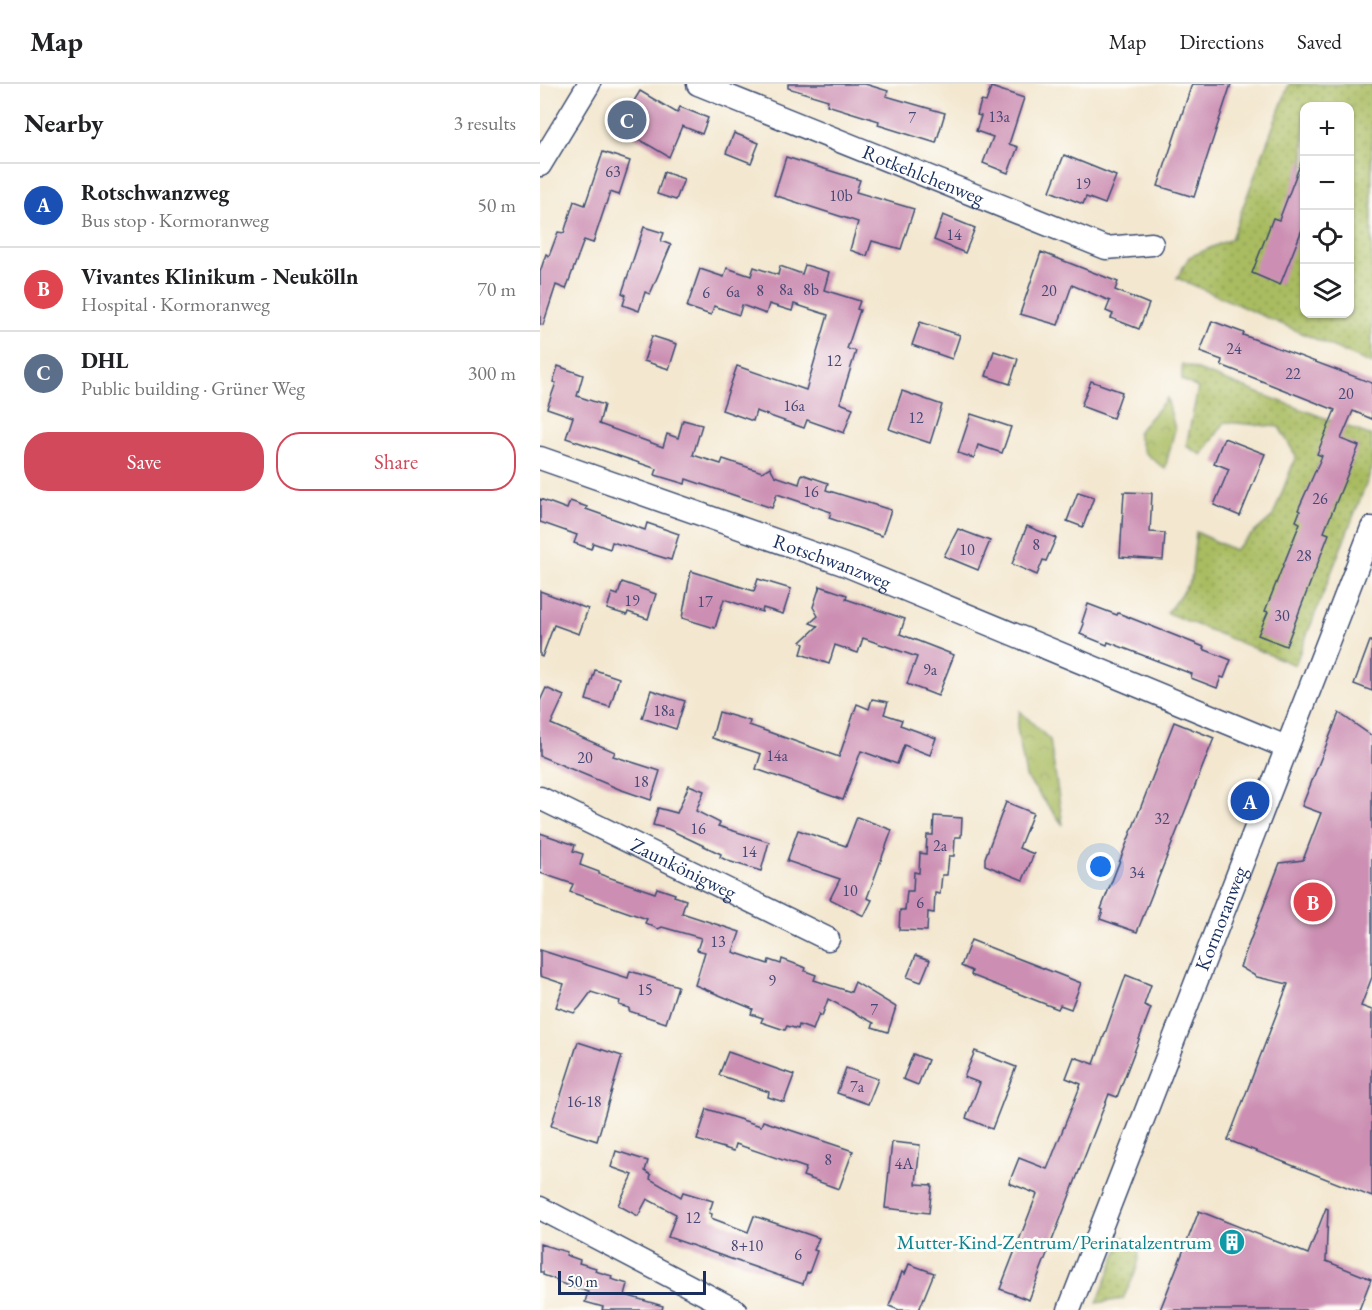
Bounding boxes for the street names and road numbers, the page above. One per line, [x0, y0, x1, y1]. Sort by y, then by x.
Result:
street label: Rotkehlchenweg [859, 139, 988, 211]
street label: Rotschwanzweg [770, 528, 895, 595]
street label: Zaunkönigweg [627, 832, 741, 905]
street label: Kormoranweg [1189, 862, 1253, 974]

